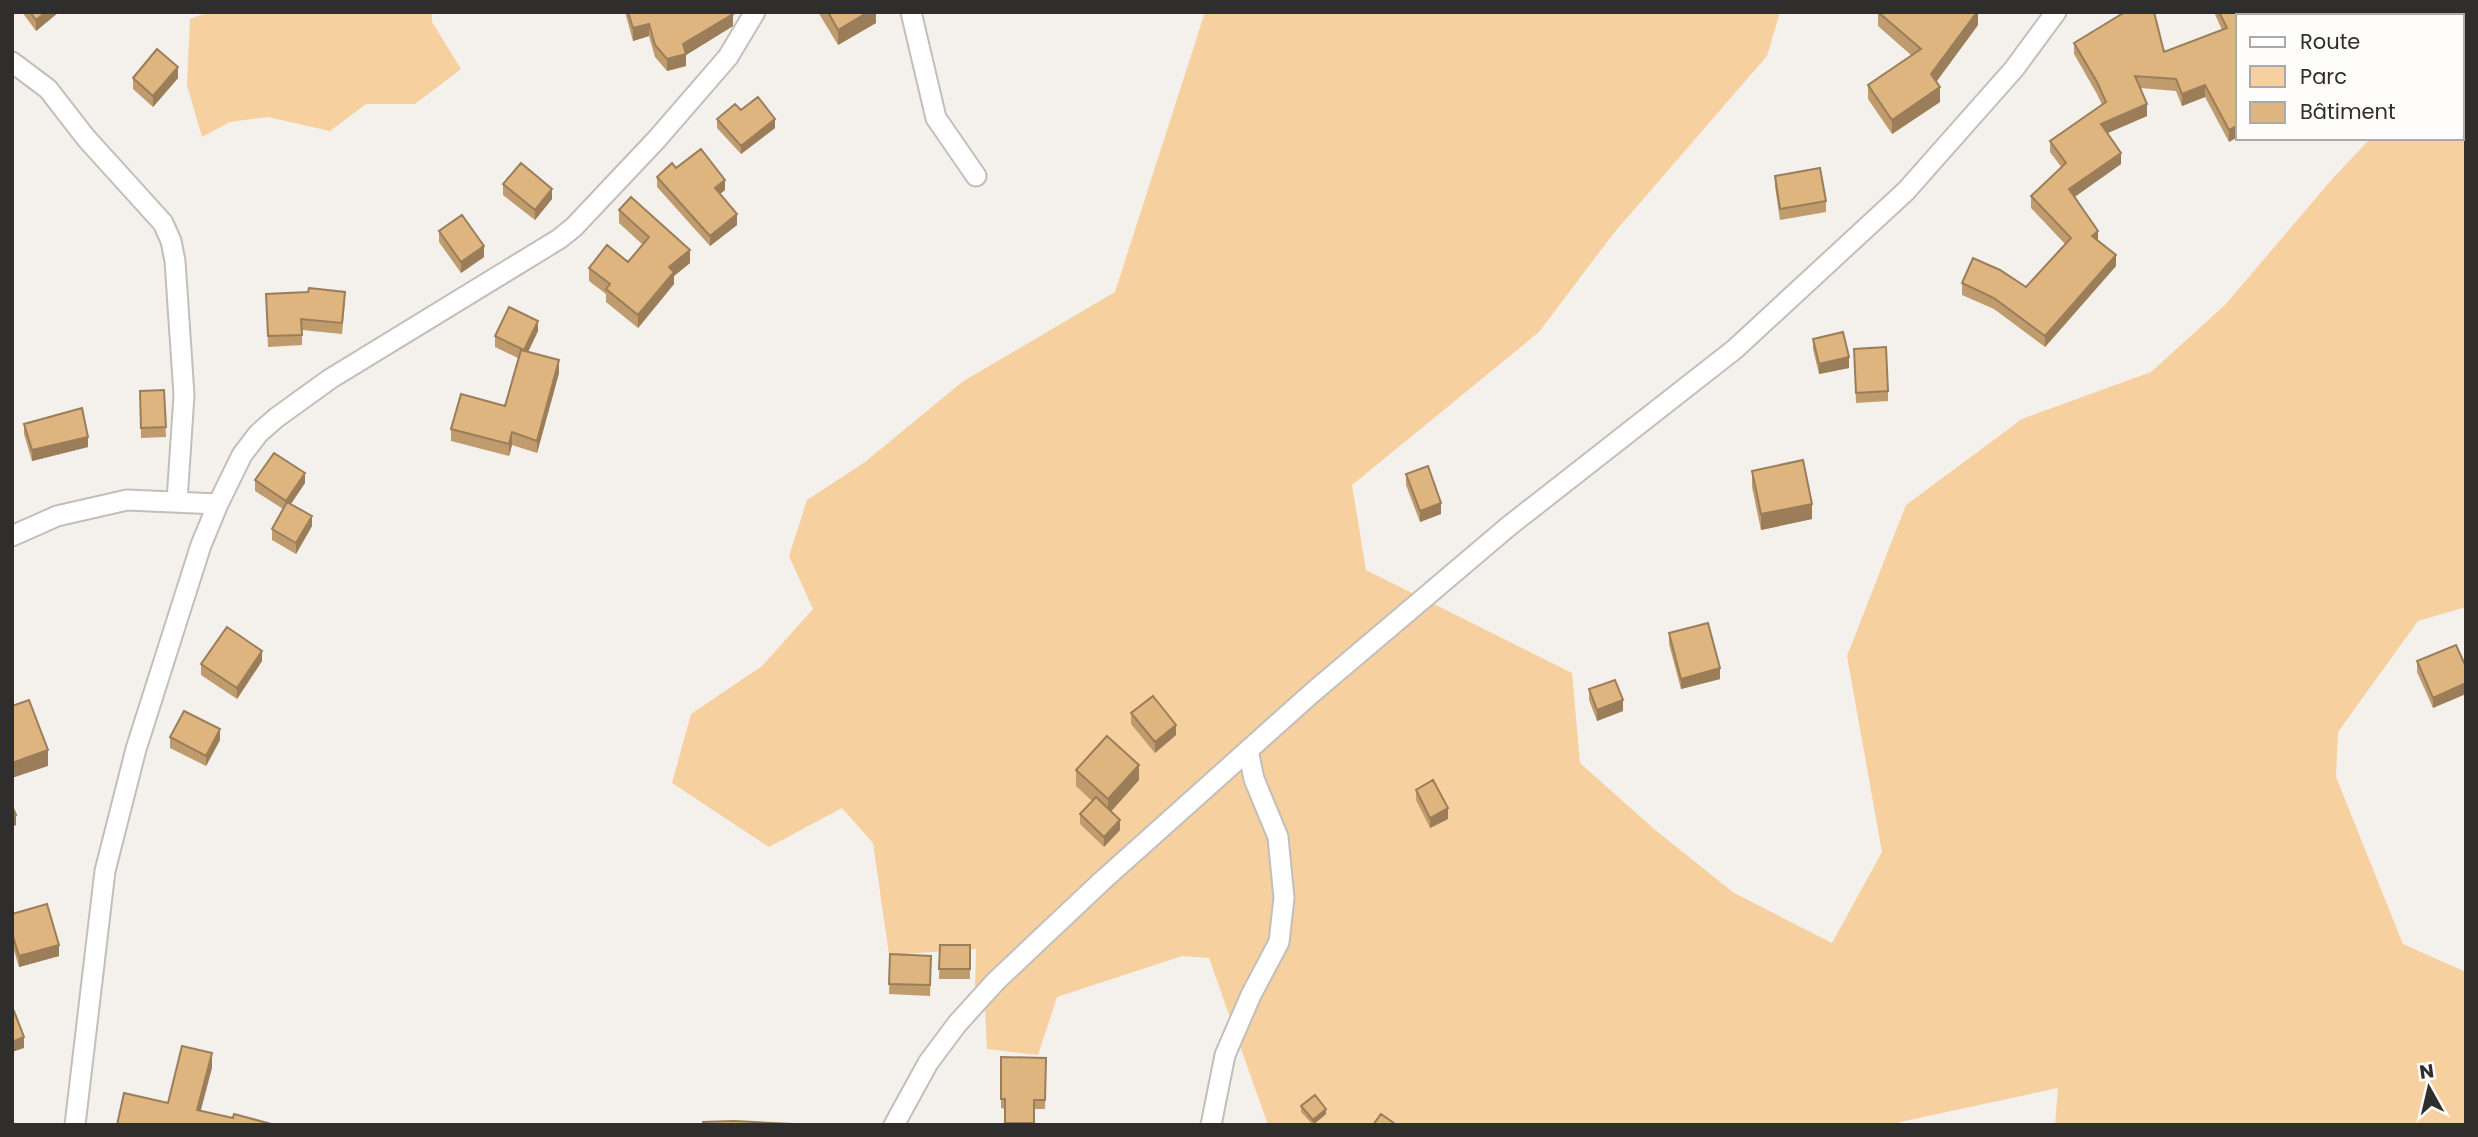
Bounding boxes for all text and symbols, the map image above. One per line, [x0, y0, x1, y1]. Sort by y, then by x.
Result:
legend [2236, 14, 2464, 140]
text: Route [2300, 27, 2360, 56]
text: Parc [2300, 62, 2347, 91]
text: Bâtiment [2300, 97, 2396, 126]
north arrow [2394, 1053, 2464, 1123]
text: N [2418, 1057, 2436, 1086]

